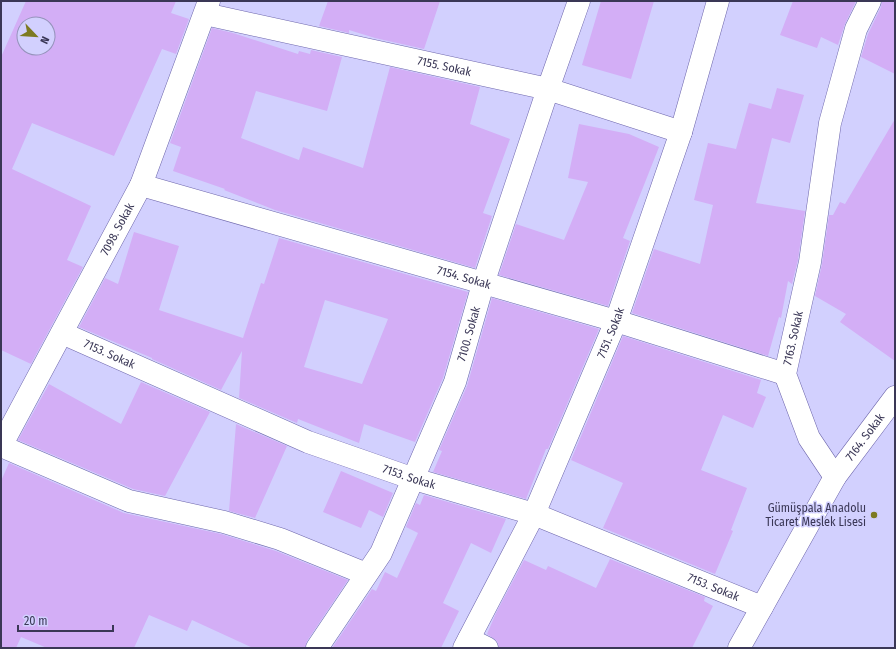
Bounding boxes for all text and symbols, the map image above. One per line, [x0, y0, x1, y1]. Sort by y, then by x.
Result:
north arrow [16, 16, 56, 56]
text: N [37, 34, 52, 46]
street label: 7155. Sokak [416, 54, 473, 79]
street label: 7098. Sokak [98, 200, 137, 258]
street label: 7154. Sokak [436, 263, 493, 292]
street label: 7100. Sokak [454, 304, 483, 363]
street label: 7151. Sokak [594, 305, 627, 360]
street label: 7163. Sokak [780, 309, 806, 367]
street label: 7153. Sokak [82, 337, 138, 372]
street label: 7164. Sokak [843, 410, 887, 464]
street label: 7153. Sokak [381, 462, 438, 492]
place label: Gümüşpala Anadolu Ticaret Meslek Lisesi [765, 501, 866, 529]
marker: Gümüşpala Anadolu Ticaret Meslek Lisesi [869, 510, 879, 520]
street label: 7153. Sokak [685, 570, 742, 604]
scale bar [18, 607, 113, 633]
text: 20 m [24, 614, 48, 628]

